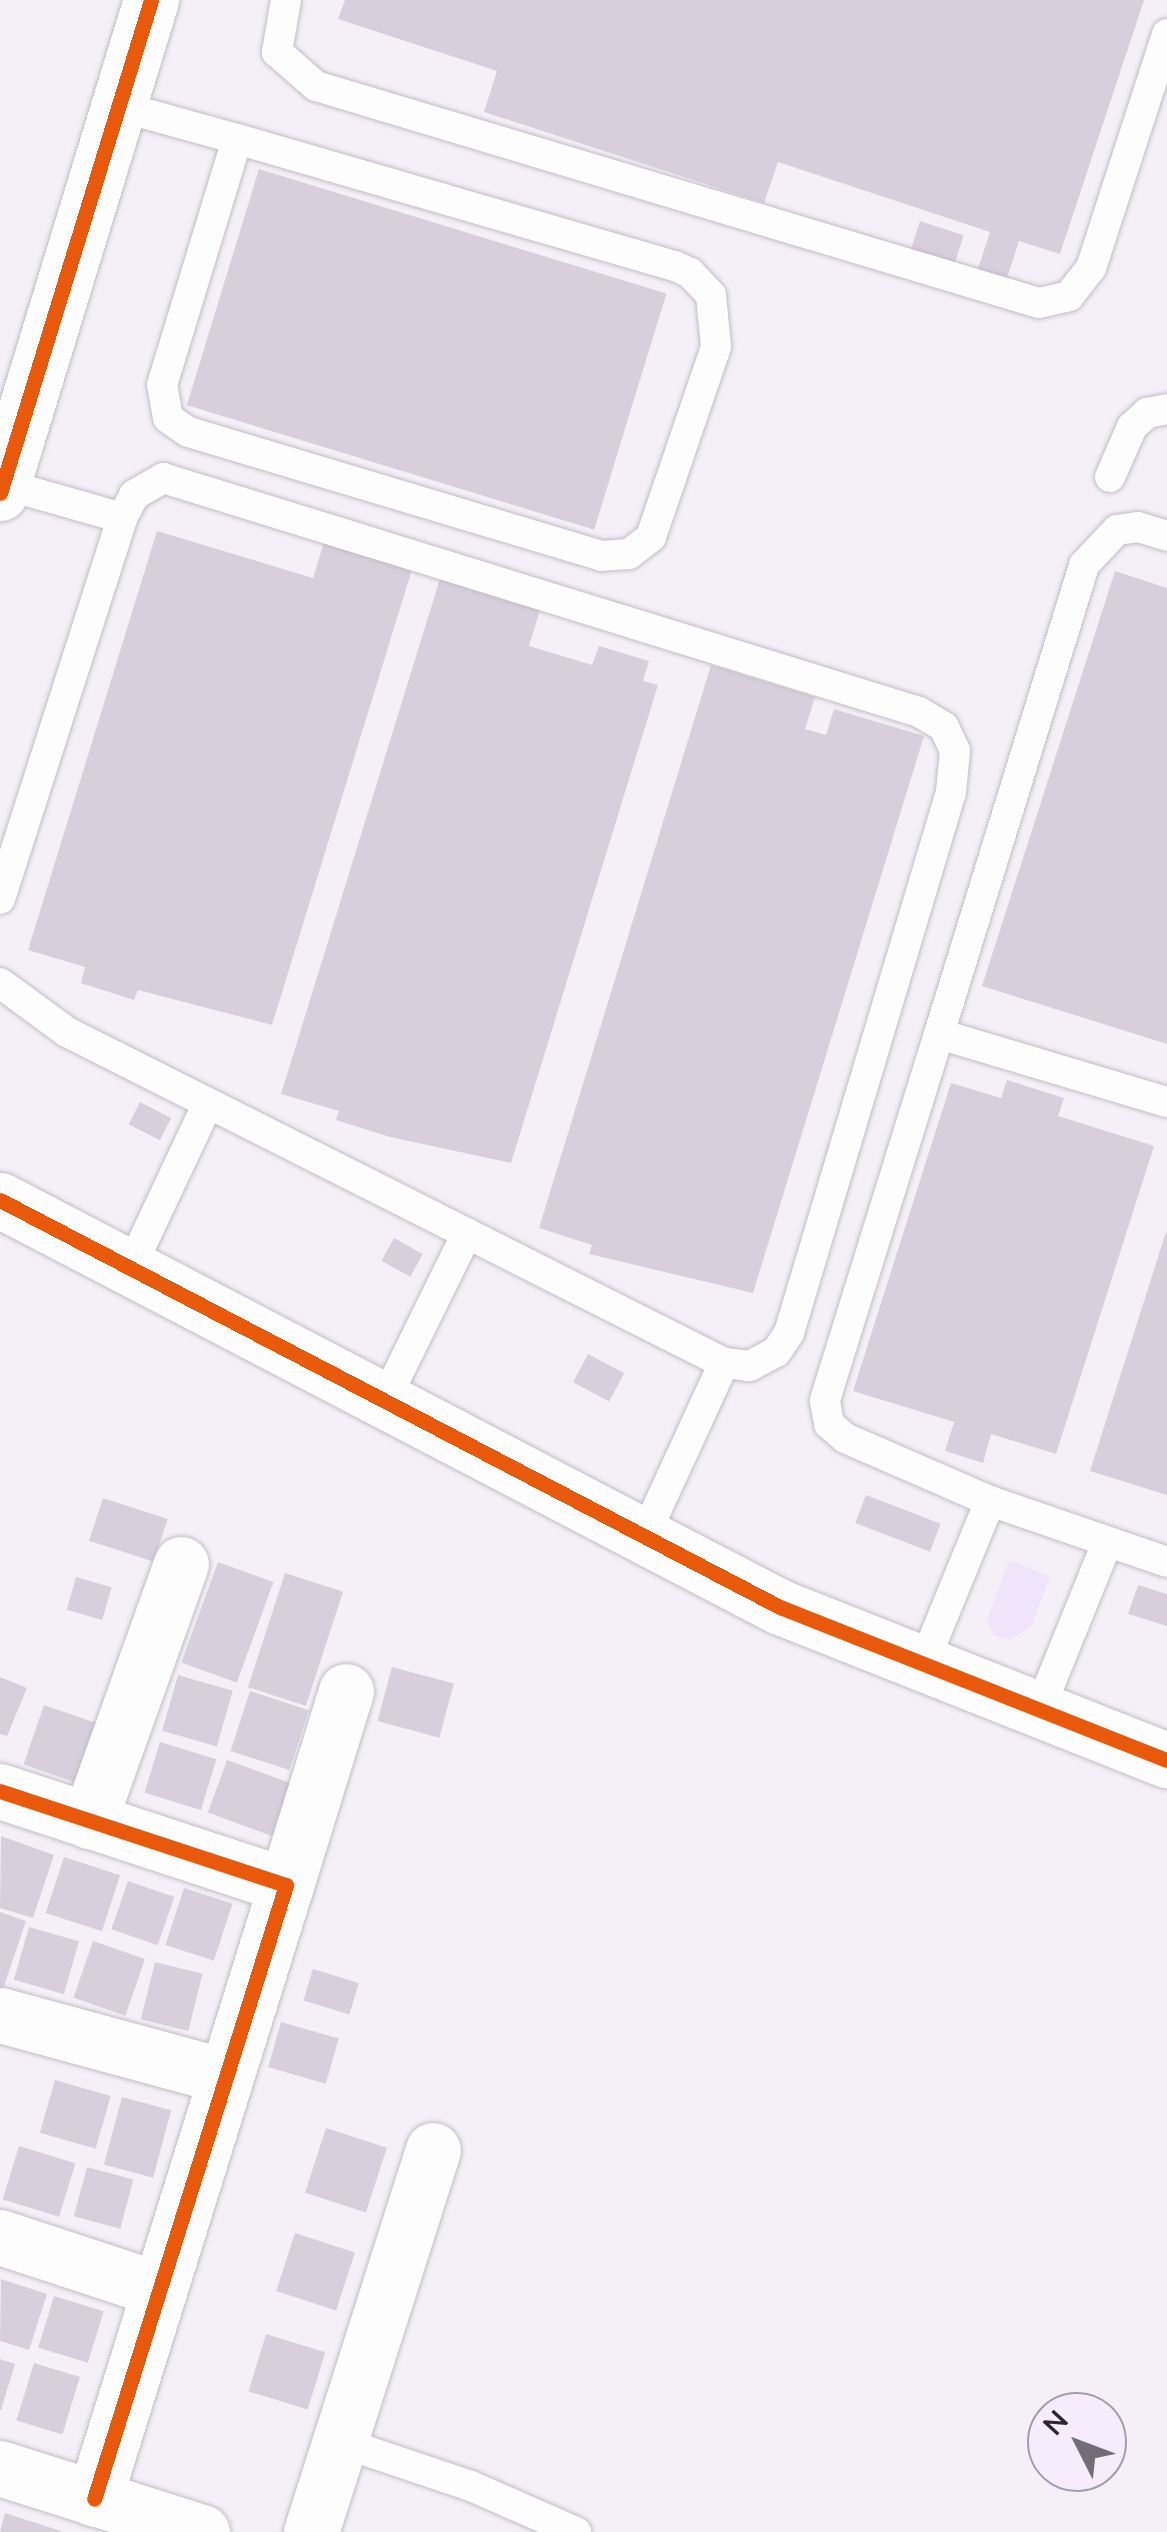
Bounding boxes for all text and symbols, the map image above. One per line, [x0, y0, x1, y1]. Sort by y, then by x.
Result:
north arrow [1027, 2392, 1127, 2492]
text: N [1035, 2403, 1077, 2444]

